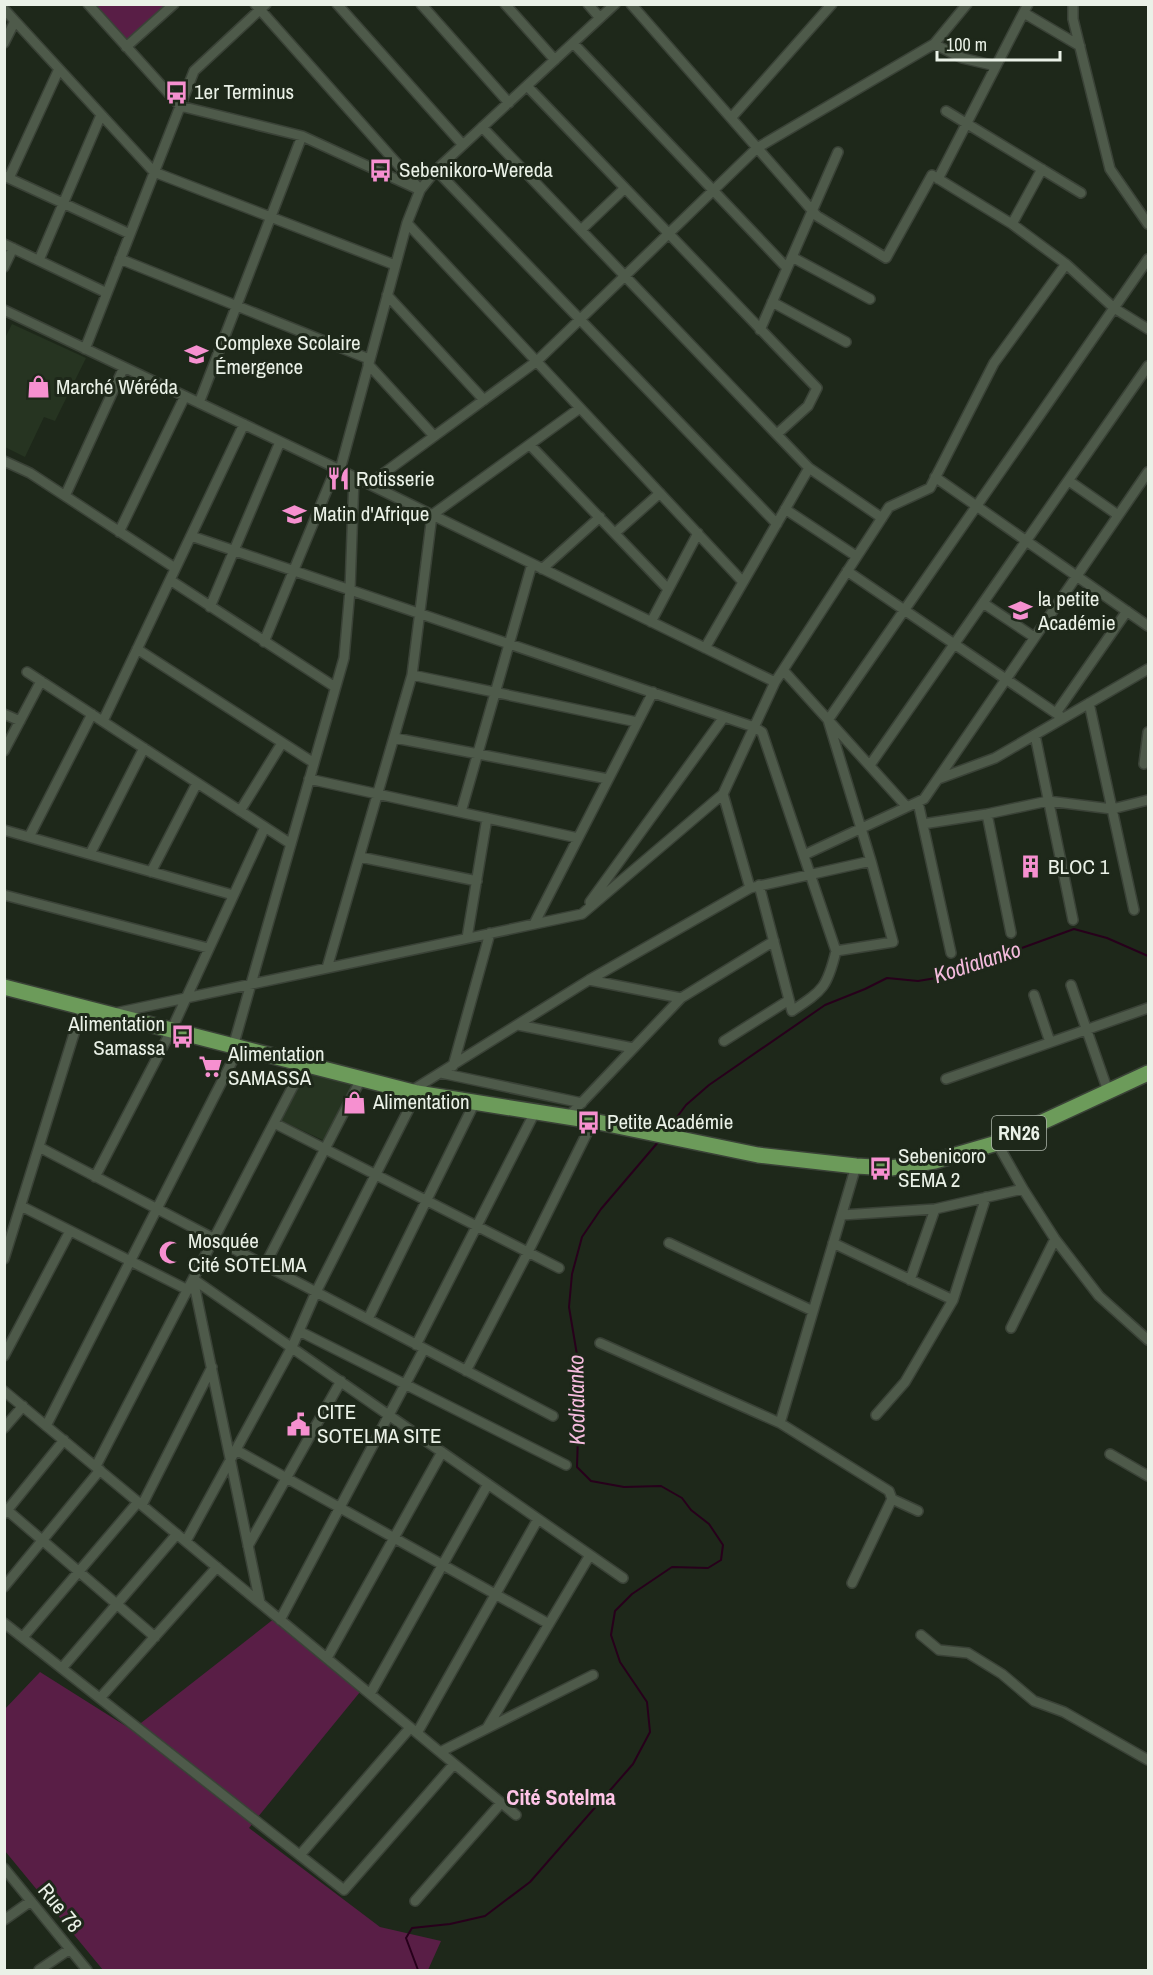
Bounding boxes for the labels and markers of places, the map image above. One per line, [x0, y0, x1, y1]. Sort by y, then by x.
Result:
place label: 1er Terminus [194, 77, 294, 106]
bus stop icon: 1er Terminus [163, 79, 189, 105]
place label: Sebenikoro-Wereda [399, 155, 553, 184]
bus stop icon: Sebenikoro-Wereda [368, 157, 394, 183]
place label: Complexe Scolaire Émergence [215, 328, 360, 381]
school or university icon: Complexe Scolaire Émergence [184, 342, 210, 368]
place label: Marché Wéréda [56, 372, 179, 401]
shop icon: Marché Wéréda [25, 374, 51, 400]
place label: Rotisserie [356, 464, 434, 493]
restaurant icon: Rotisserie [325, 466, 351, 492]
place label: Matin d'Afrique [313, 499, 429, 528]
school or university icon: Matin d'Afrique [282, 501, 308, 527]
place label: la petite Académie [1037, 584, 1116, 637]
school or university icon: la petite Académie [1007, 598, 1033, 624]
place label: BLOC 1 [1048, 852, 1110, 881]
building icon: BLOC 1 [1017, 854, 1043, 880]
place label: Alimentation Samassa [67, 1009, 165, 1062]
bus stop icon: Alimentation Samassa [170, 1023, 196, 1049]
place label: Alimentation SAMASSA [227, 1039, 325, 1092]
supermarket icon: Alimentation SAMASSA [197, 1053, 223, 1079]
place label: Alimentation [372, 1087, 470, 1116]
shop icon: Alimentation [342, 1089, 368, 1115]
place label: Petite Académie [607, 1107, 733, 1136]
bus stop icon: Petite Académie [576, 1109, 602, 1135]
place label: Sebenicoro SEMA 2 [898, 1141, 986, 1194]
bus stop icon: Sebenicoro SEMA 2 [867, 1155, 893, 1181]
place label: Mosquée Cité SOTELMA [188, 1226, 307, 1279]
mosque icon: Mosquée Cité SOTELMA [157, 1240, 183, 1266]
place label: CITE SOTELMA SITE [317, 1397, 441, 1450]
public building icon: CITE SOTELMA SITE [286, 1411, 312, 1437]

